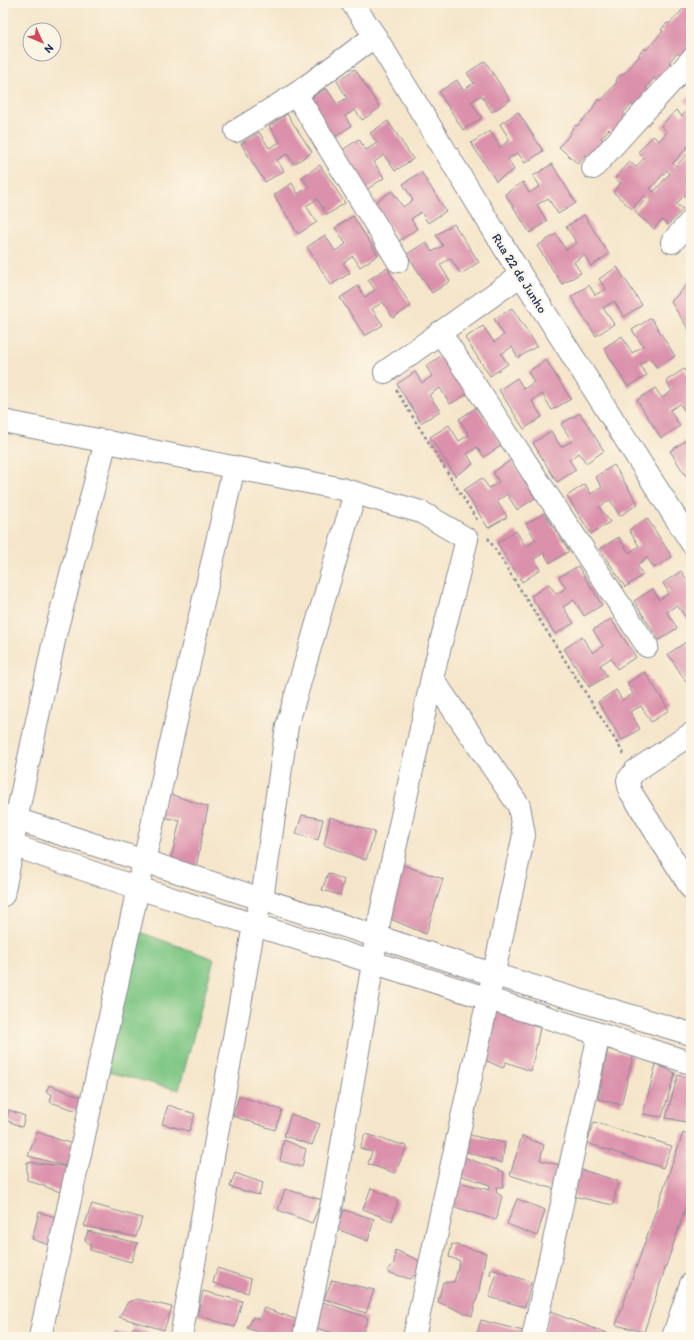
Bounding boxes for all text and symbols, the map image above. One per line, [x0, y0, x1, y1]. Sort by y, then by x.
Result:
north arrow [22, 22, 62, 62]
text: N [42, 41, 56, 56]
street label: Rua 22 de Junho [489, 231, 550, 316]

